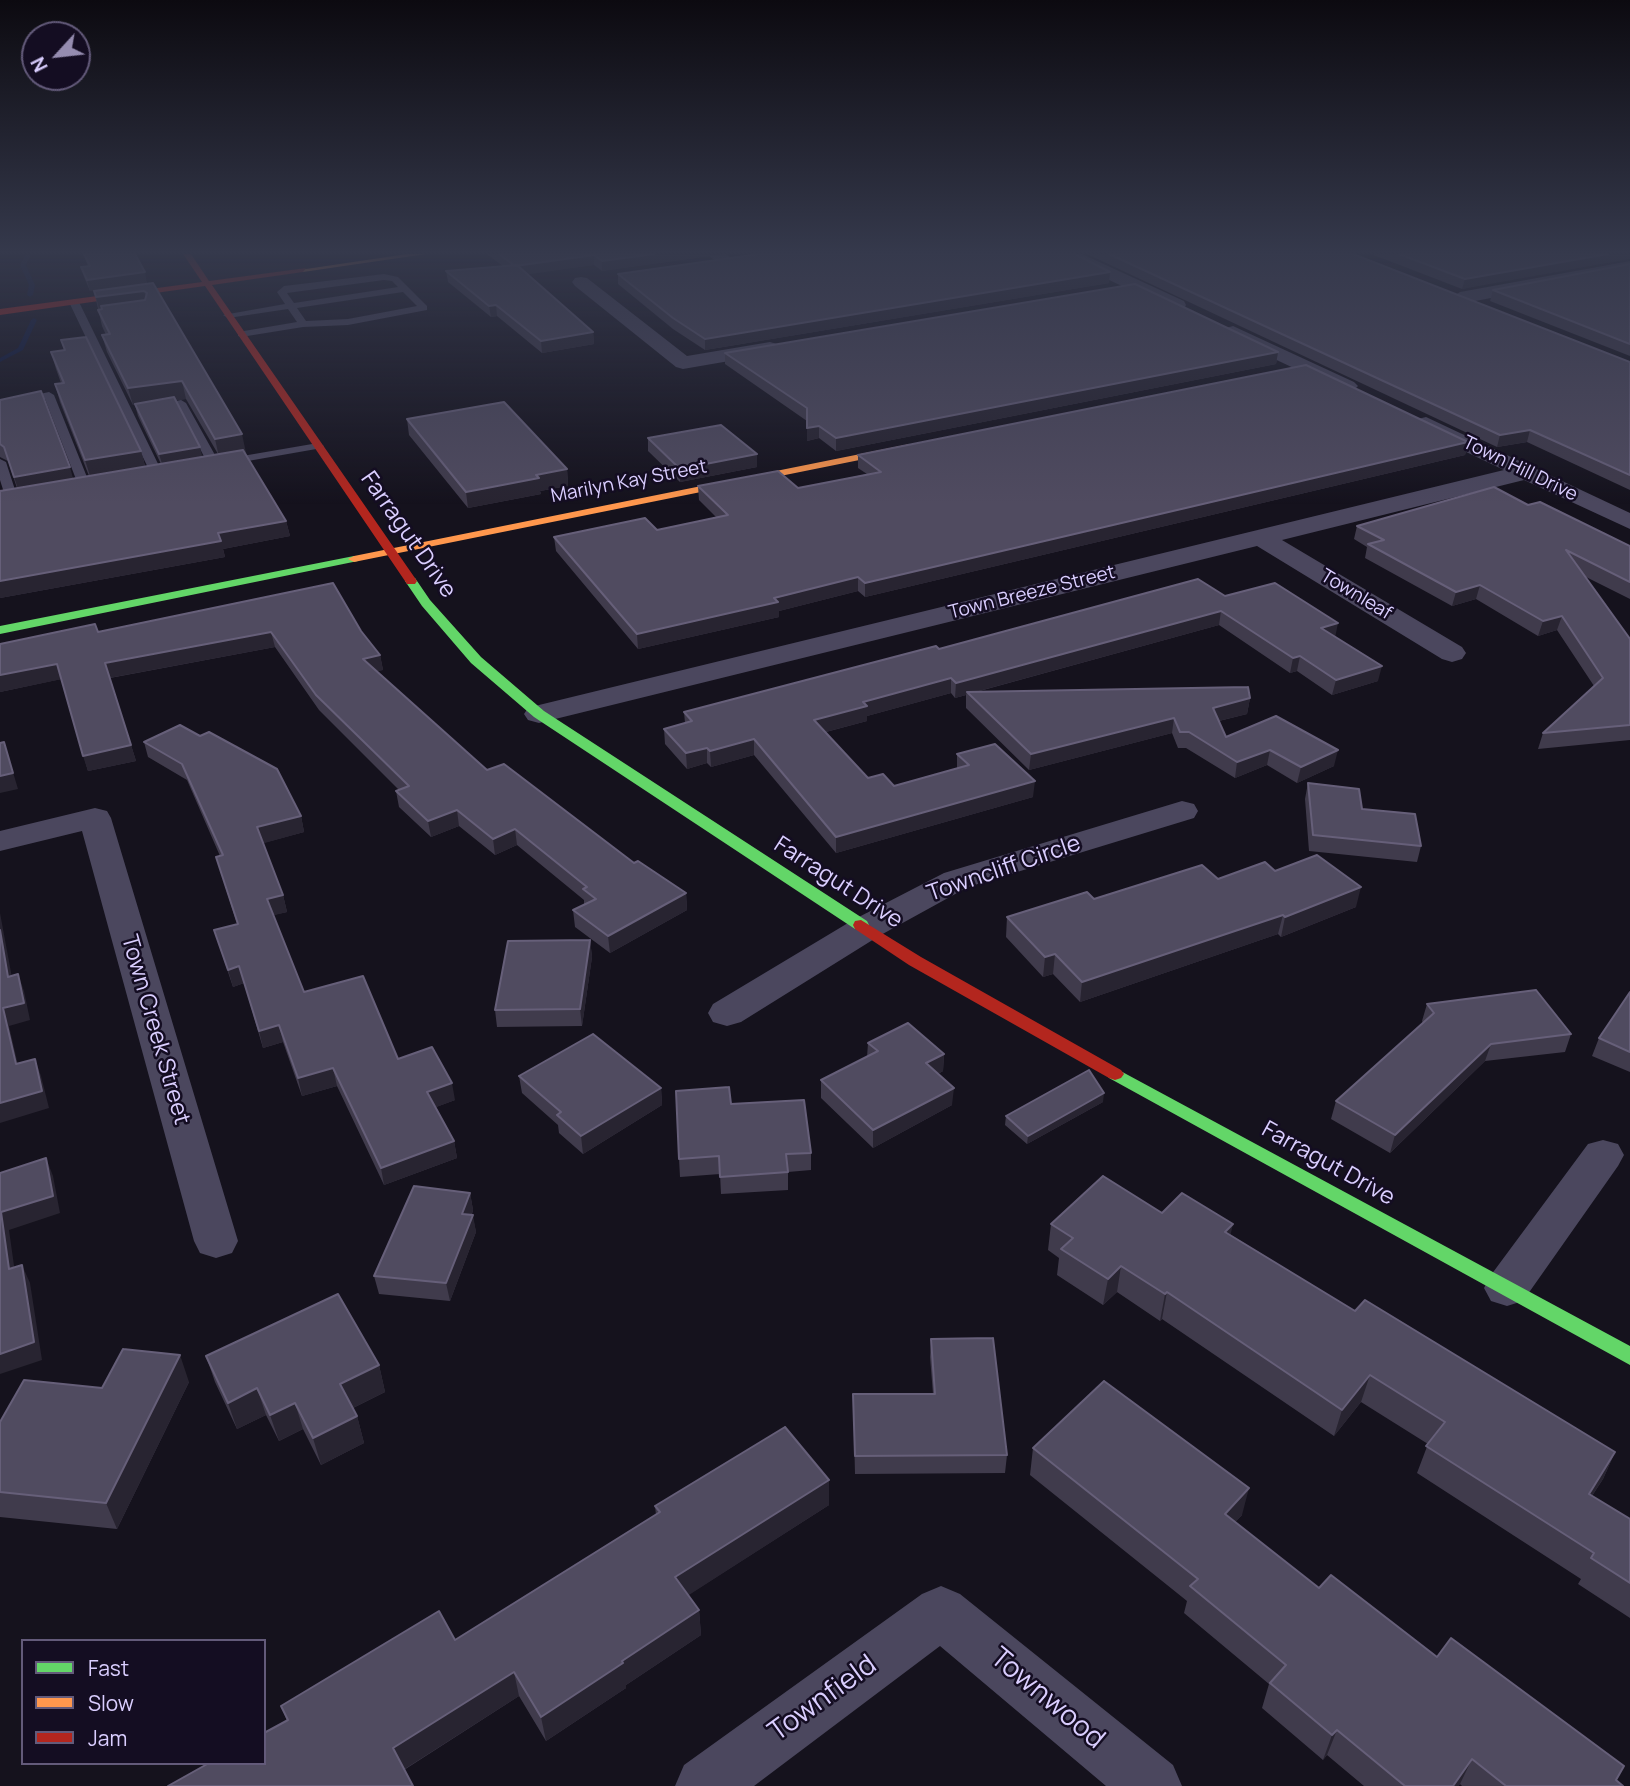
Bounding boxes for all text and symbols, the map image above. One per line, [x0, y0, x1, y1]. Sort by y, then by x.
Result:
north arrow [21, 21, 91, 91]
text: N [24, 53, 54, 77]
street label: Town Hill Drive [1459, 431, 1581, 507]
street label: Marilyn Kay Street [549, 456, 709, 508]
street label: Farragut Drive [354, 467, 462, 603]
street label: Town Breeze Street [946, 561, 1118, 625]
street label: Townleaf [1316, 565, 1396, 625]
street label: Towncliff Circle [924, 830, 1084, 908]
street label: Farragut Drive [769, 831, 907, 935]
street label: Town Creek Street [115, 932, 195, 1128]
street label: Farragut Drive [1257, 1116, 1399, 1212]
legend [21, 1639, 266, 1765]
street label: Townwood [983, 1641, 1111, 1757]
street label: Townfield [763, 1649, 883, 1749]
text: Fast [88, 1654, 129, 1682]
text: Slow [88, 1689, 134, 1717]
text: Jam [88, 1724, 127, 1752]

